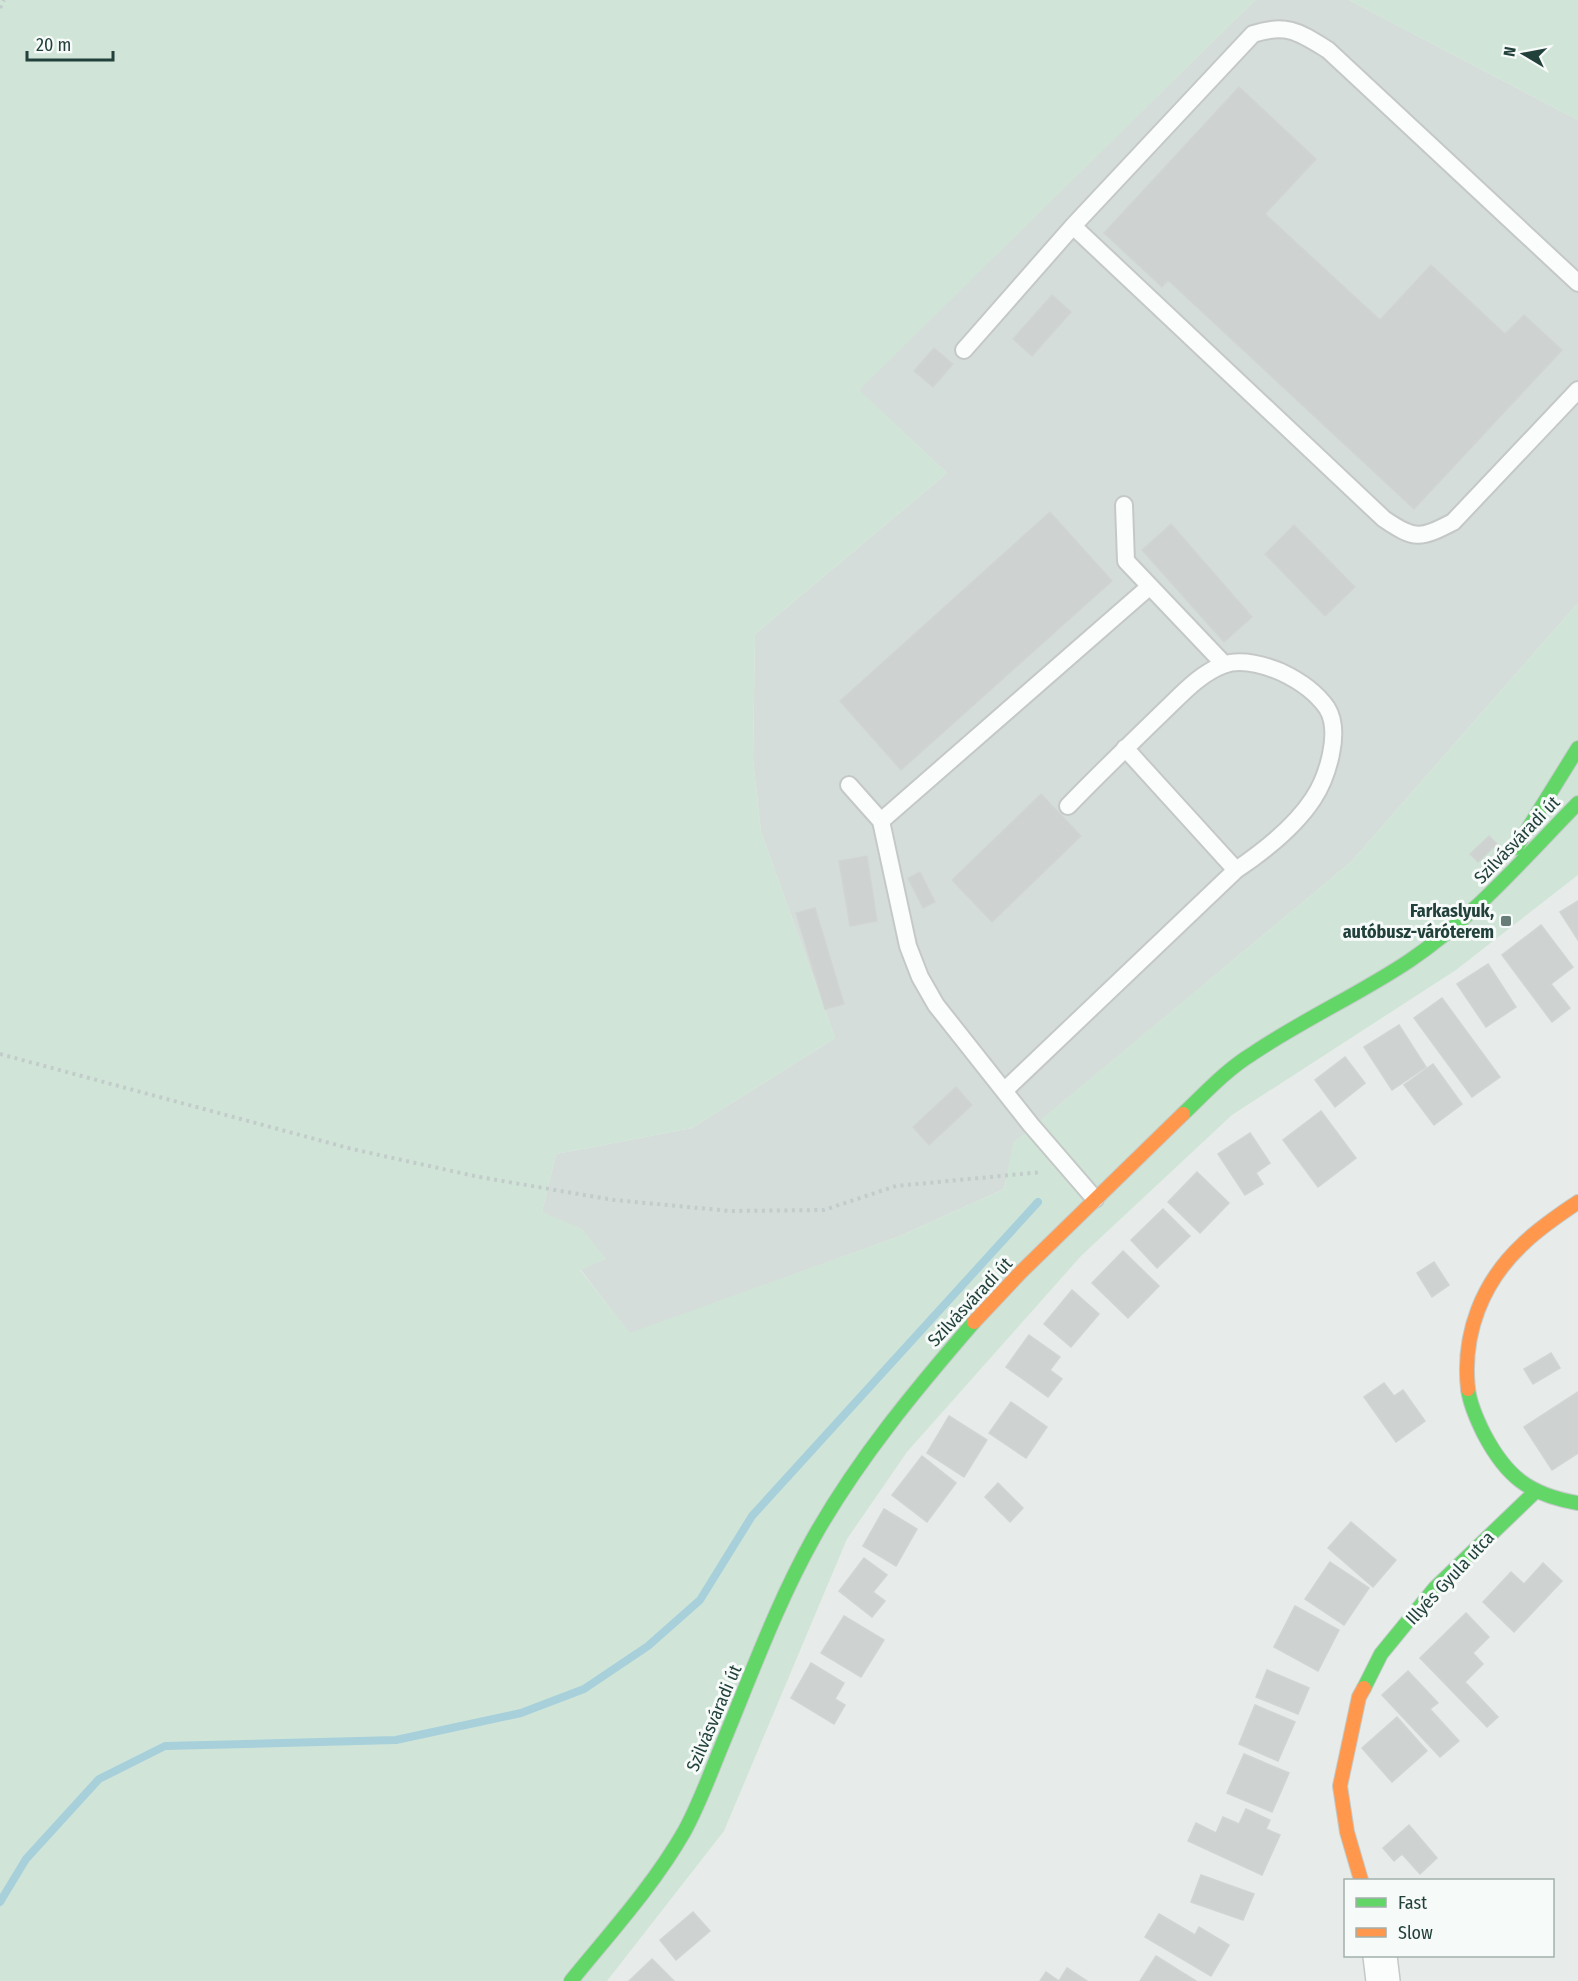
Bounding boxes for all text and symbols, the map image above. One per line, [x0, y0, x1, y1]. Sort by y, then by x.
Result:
scale bar [27, 24, 112, 62]
north arrow [1494, 24, 1554, 84]
text: 20 m [36, 34, 71, 56]
text: N [1500, 45, 1520, 58]
street label: Szilvásváradi út [1470, 791, 1564, 889]
place label: Farkaslyuk, autóbusz-váróterem [1343, 900, 1494, 943]
marker: Farkaslyuk, autóbusz-váróterem [1499, 914, 1513, 928]
street label: Szilvásváradi út [923, 1253, 1017, 1351]
street label: Illyés Gyula utca [1401, 1527, 1499, 1629]
street label: Szilvásváradi út [682, 1661, 746, 1775]
legend [1344, 1879, 1554, 1957]
text: Fast [1398, 1892, 1427, 1914]
text: Slow [1398, 1922, 1433, 1944]

